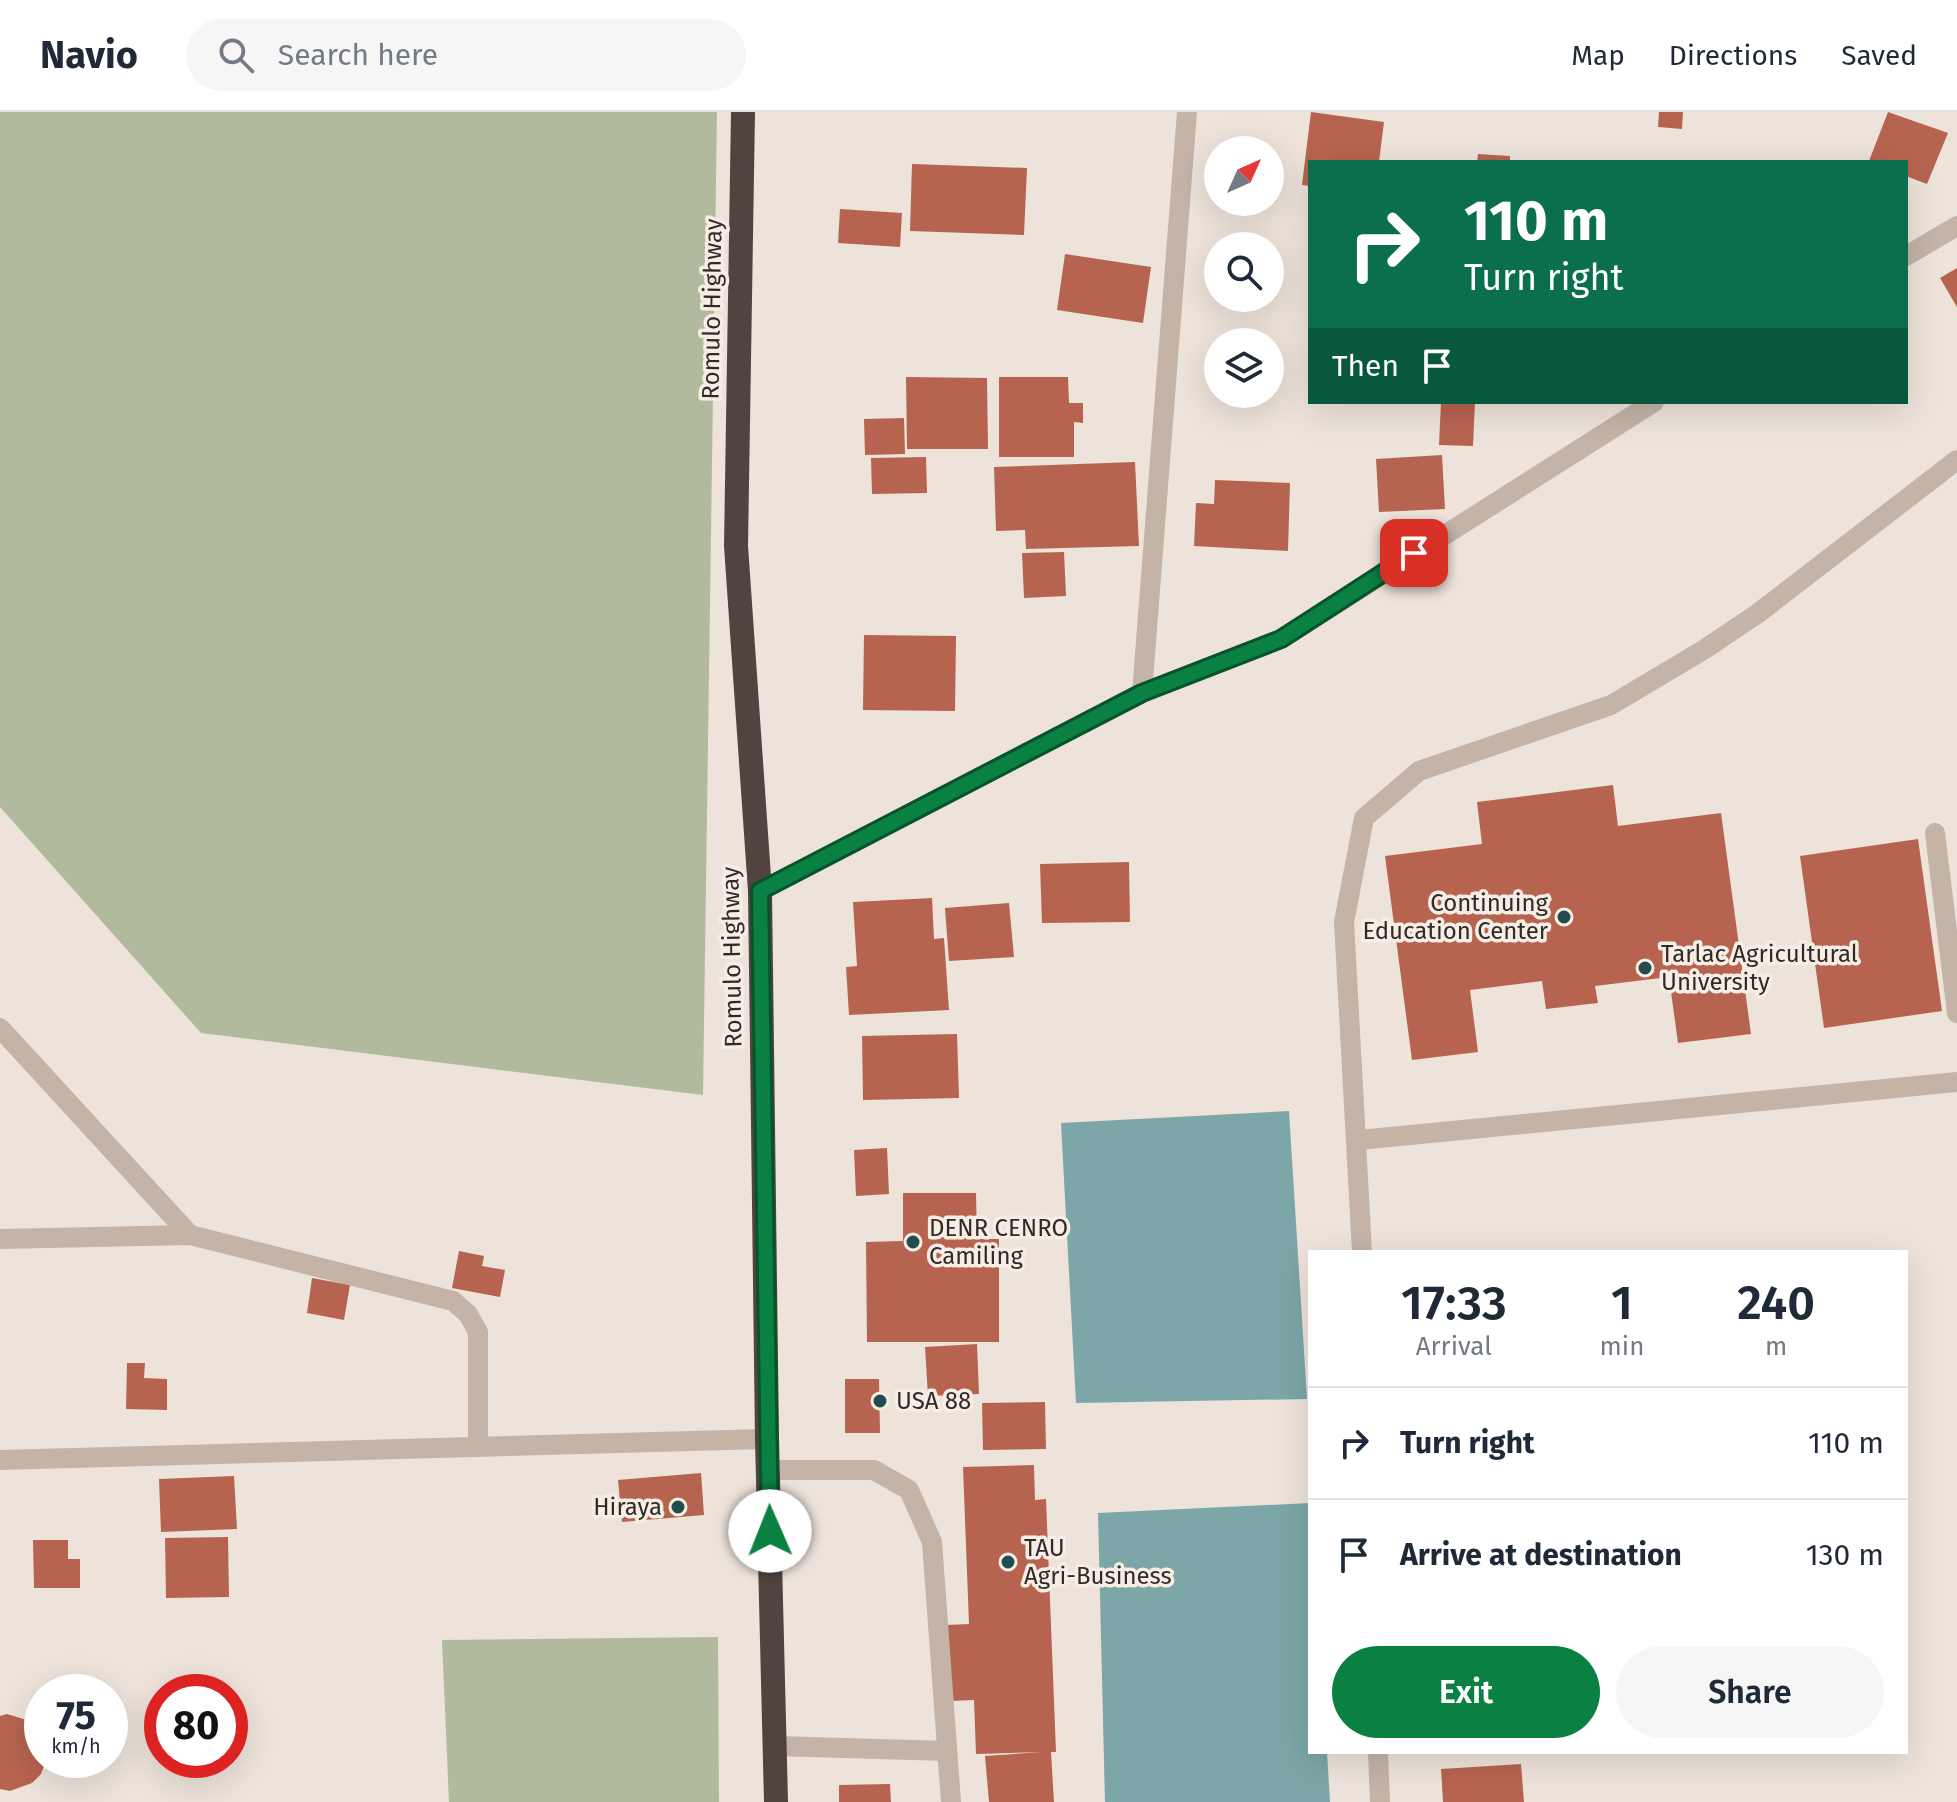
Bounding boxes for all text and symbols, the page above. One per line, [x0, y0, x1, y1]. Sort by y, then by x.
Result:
search box [186, 19, 746, 91]
text: Navio [40, 32, 138, 78]
icon: search [214, 33, 258, 77]
text: Search here [278, 37, 438, 73]
text: Map [1571, 39, 1625, 72]
text: Directions [1669, 39, 1797, 72]
text: Saved [1841, 39, 1917, 72]
north arrow [1204, 136, 1284, 216]
map controls [1204, 136, 1284, 408]
text: 110 m [1464, 188, 1608, 255]
icon: right [1332, 192, 1436, 296]
street label: Romulo Highway [696, 218, 728, 400]
button: search [1204, 232, 1284, 312]
text: Turn right [1464, 256, 1624, 300]
button: layers [1204, 328, 1284, 408]
icon: arrive [1415, 344, 1459, 388]
text: Then [1332, 348, 1399, 384]
pin [1380, 519, 1448, 587]
icon: arrive [1392, 531, 1436, 575]
street label: Romulo Highway [716, 866, 748, 1048]
place label: Continuing Education Center [1362, 889, 1549, 945]
marker: Continuing Education Center [1555, 908, 1573, 926]
place label: Tarlac Agricultural University [1661, 940, 1858, 996]
marker: Tarlac Agricultural University [1636, 959, 1654, 977]
place label: DENR CENRO Camiling [929, 1214, 1068, 1270]
marker: DENR CENRO Camiling [904, 1233, 922, 1251]
text: 17:33 [1401, 1274, 1507, 1332]
text: 1 [1611, 1274, 1633, 1332]
text: 240 [1737, 1274, 1815, 1332]
text: Arrival [1416, 1331, 1492, 1362]
text: min [1600, 1331, 1644, 1362]
text: m [1765, 1331, 1787, 1362]
place label: USA 88 [896, 1387, 971, 1415]
marker: USA 88 [871, 1392, 889, 1410]
icon: right [1332, 1421, 1376, 1465]
text: Turn right [1400, 1425, 1535, 1461]
text: 110 m [1808, 1425, 1884, 1461]
position arrow [728, 1489, 812, 1573]
place label: Hiraya [593, 1493, 662, 1521]
marker: Hiraya [669, 1498, 687, 1516]
icon: arrive [1332, 1533, 1376, 1577]
place label: TAU Agri-Business [1024, 1534, 1172, 1590]
text: Arrive at destination [1400, 1537, 1682, 1573]
text: 130 m [1806, 1537, 1884, 1573]
marker: TAU Agri-Business [999, 1553, 1017, 1571]
button: Exit [1332, 1646, 1600, 1738]
button: Share [1616, 1646, 1884, 1738]
speed limit sign: 80 [144, 1674, 248, 1778]
text: 75 [56, 1692, 96, 1740]
text: km/h [51, 1734, 101, 1758]

